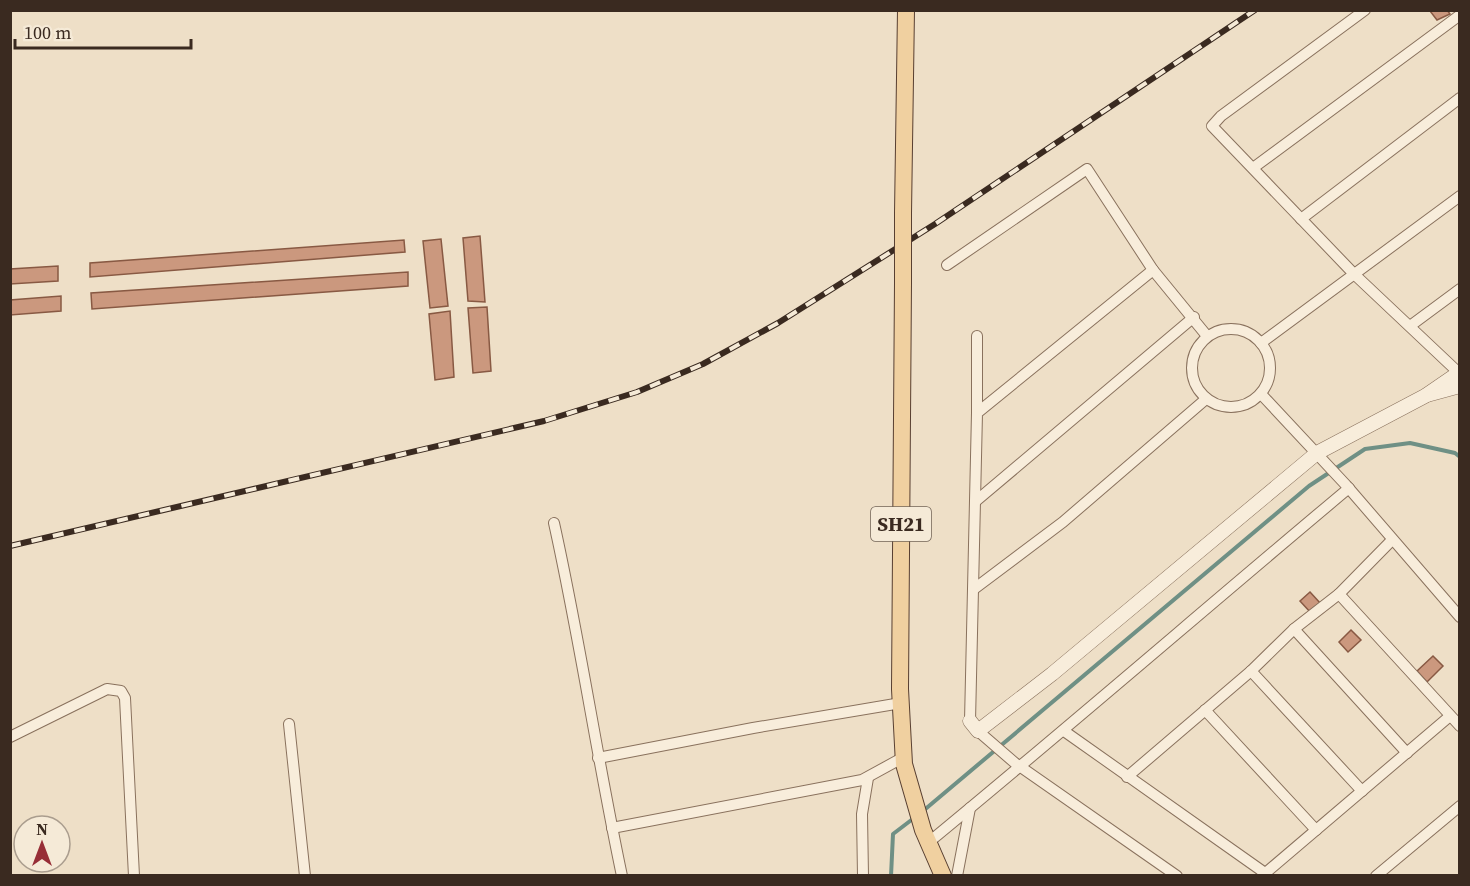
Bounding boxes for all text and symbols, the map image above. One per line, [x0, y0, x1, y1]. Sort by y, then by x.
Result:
scale bar [15, 12, 190, 50]
text: 100 m [24, 20, 71, 45]
road number: SH21 [871, 507, 931, 541]
north arrow [12, 814, 72, 874]
text: N [36, 818, 48, 840]

